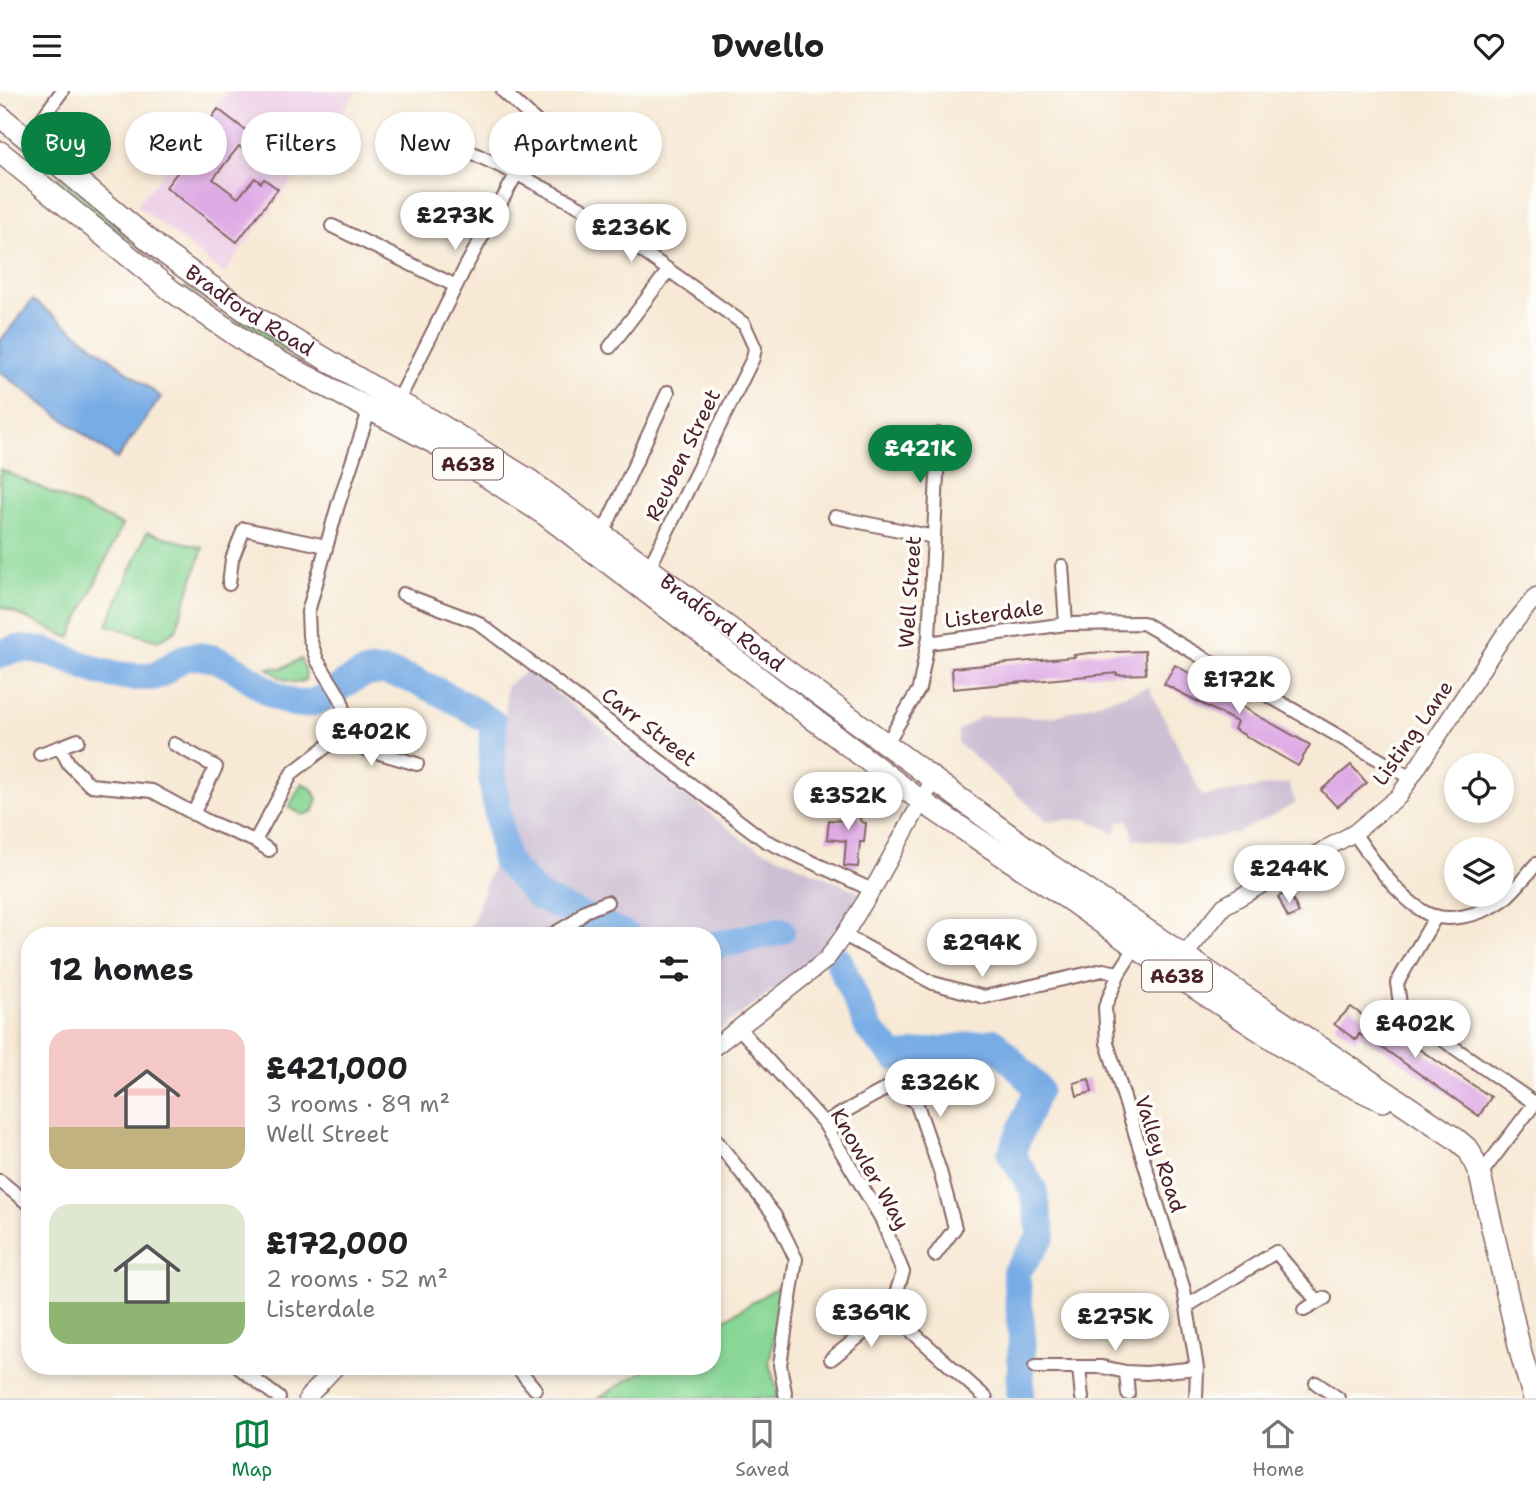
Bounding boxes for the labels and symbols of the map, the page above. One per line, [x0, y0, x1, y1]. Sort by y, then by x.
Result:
pin: £273K [406, 193, 504, 252]
pin: £236K [582, 205, 680, 264]
street label: Bradford Road [180, 258, 319, 363]
street label: Reuben Street [639, 384, 727, 526]
pin: £421K [871, 425, 969, 485]
road number: A638 [433, 449, 503, 479]
street label: Well Street [892, 535, 928, 649]
street label: Bradford Road [654, 567, 790, 678]
street label: Listerdale [943, 593, 1045, 635]
pin: £172K [1190, 657, 1288, 716]
street label: Listing Lane [1366, 675, 1460, 791]
street label: Carr Street [596, 681, 702, 773]
pin: £402K [322, 709, 420, 768]
pin: £352K [799, 773, 897, 832]
pin: £244K [1240, 845, 1338, 905]
pin: £294K [933, 919, 1031, 979]
road number: A638 [1142, 961, 1212, 991]
pin: £402K [1366, 1000, 1464, 1060]
pin: £326K [891, 1059, 989, 1119]
street label: Valley Road [1128, 1092, 1192, 1216]
street label: Knowler Way [824, 1103, 916, 1235]
pin: £369K [822, 1289, 920, 1349]
pin: £275K [1066, 1293, 1164, 1353]

